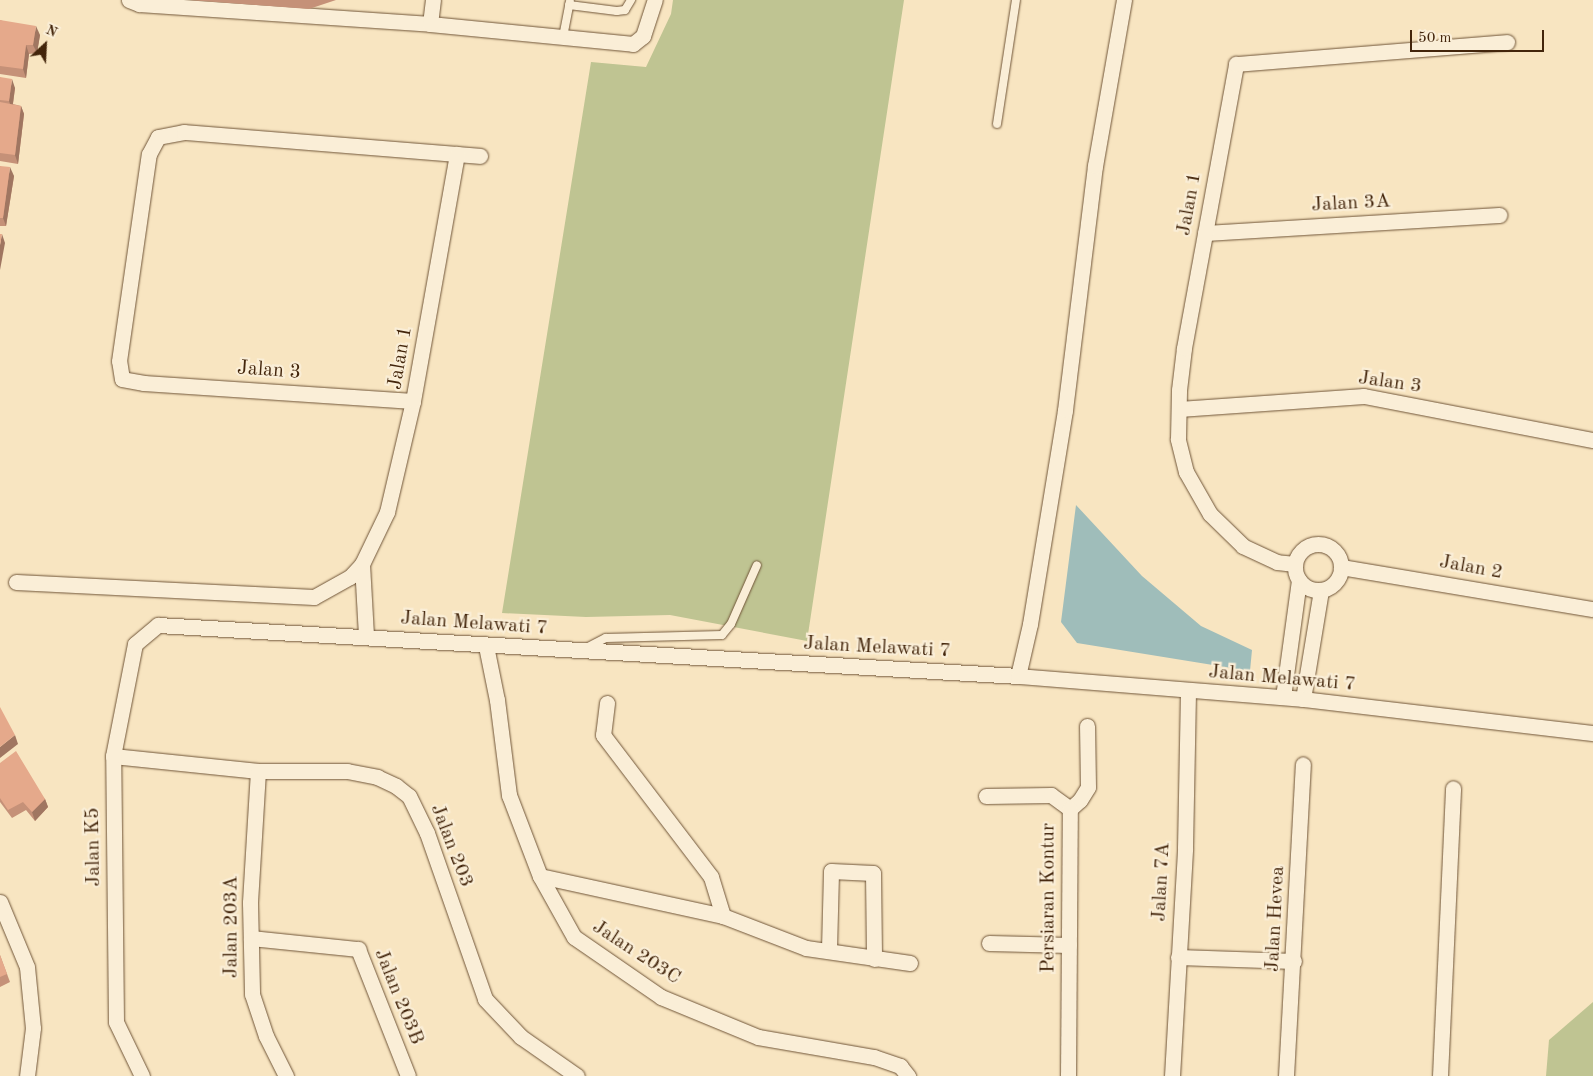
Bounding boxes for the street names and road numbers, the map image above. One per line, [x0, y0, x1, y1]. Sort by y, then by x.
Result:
street label: Jalan 1 [1173, 170, 1207, 238]
street label: Jalan 3A [1311, 190, 1391, 218]
street label: Jalan 1 [384, 324, 418, 392]
street label: Jalan 3 [236, 357, 302, 385]
street label: Jalan 3 [1357, 367, 1423, 399]
street label: Jalan 2 [1437, 551, 1505, 585]
street label: Jalan Melawati 7 [400, 607, 548, 641]
street label: Jalan Melawati 7 [803, 632, 951, 664]
street label: Jalan Melawati 7 [1207, 661, 1357, 697]
street label: Jalan 203 [424, 801, 478, 891]
street label: Jalan K5 [81, 807, 107, 887]
street label: Persiaran Kontur [1037, 823, 1061, 973]
street label: Jalan 7A [1148, 842, 1176, 922]
street label: Jalan Hevea [1261, 865, 1291, 973]
street label: Jalan 203A [220, 876, 244, 978]
street label: Jalan 203C [587, 916, 685, 990]
street label: Jalan 203B [368, 946, 428, 1048]

